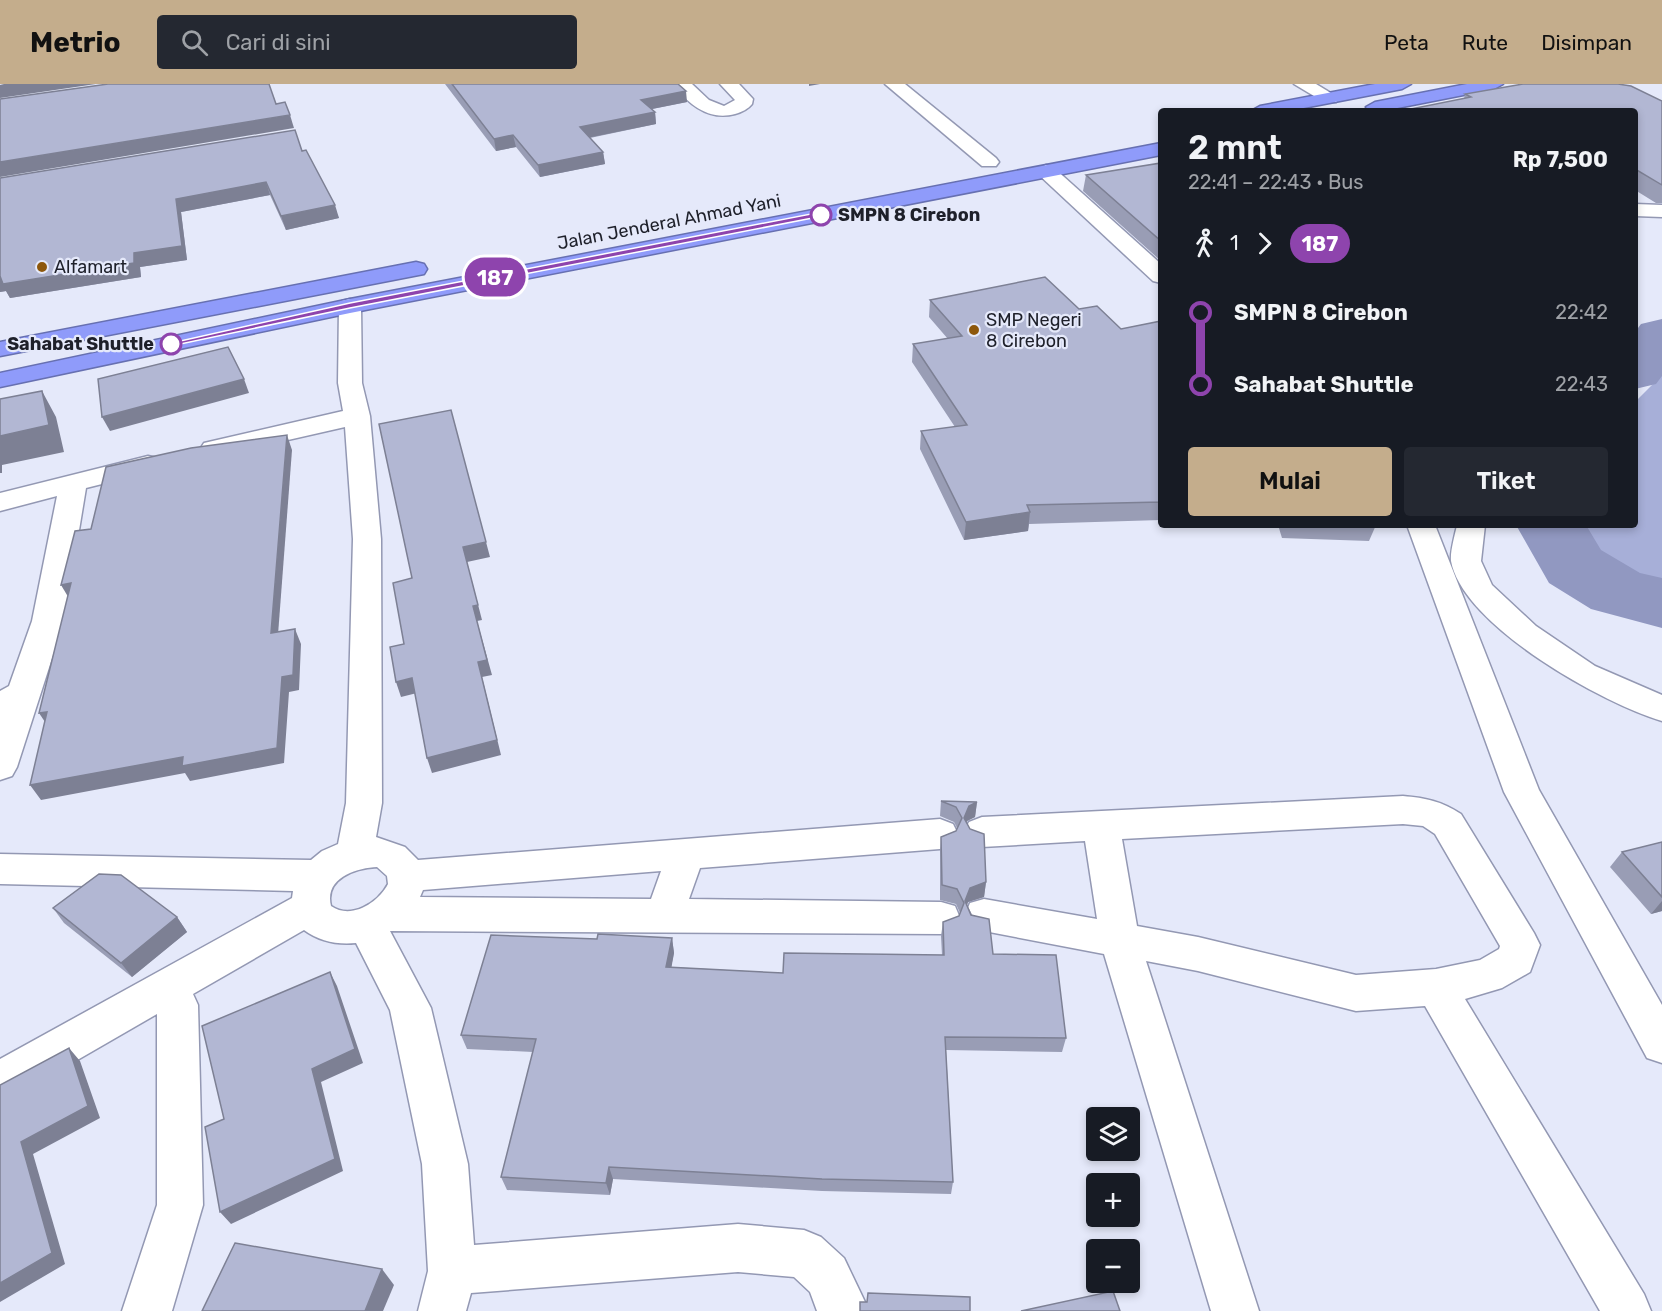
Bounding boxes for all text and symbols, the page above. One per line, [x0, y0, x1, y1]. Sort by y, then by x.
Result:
search box [157, 15, 577, 69]
text: Metrio [30, 26, 121, 59]
icon: search [178, 26, 211, 59]
text: Cari di sini [226, 29, 331, 56]
text: Peta [1384, 30, 1429, 55]
text: Rute [1462, 30, 1508, 55]
text: Disimpan [1541, 30, 1632, 55]
text: 2 mnt [1188, 128, 1282, 167]
text: Rp 7,500 [1513, 146, 1608, 173]
text: 22:41 – 22:43 · Bus [1188, 170, 1364, 194]
street label: Jalan Jenderal Ahmad Yani [555, 189, 783, 255]
marker: SMPN 8 Cirebon [810, 204, 832, 226]
place label: SMPN 8 Cirebon [838, 204, 980, 226]
icon: walk [1188, 227, 1221, 260]
icon: forward [1248, 227, 1281, 260]
text: 1 [1230, 231, 1239, 255]
text: 187 [1302, 231, 1338, 256]
place label: Alfamart [54, 256, 127, 278]
line badge: 187 [460, 258, 530, 296]
marker: Alfamart [35, 260, 49, 274]
text: 187 [477, 265, 513, 290]
text: SMPN 8 Cirebon [1234, 299, 1408, 326]
text: 22:42 [1555, 300, 1608, 324]
place label: SMP Negeri 8 Cirebon [986, 309, 1082, 352]
marker: SMP Negeri 8 Cirebon [967, 323, 981, 337]
place label: Sahabat Shuttle [7, 333, 154, 355]
marker: Sahabat Shuttle [160, 333, 182, 355]
text: Sahabat Shuttle [1234, 371, 1413, 398]
text: 22:43 [1555, 372, 1608, 396]
button: Mulai [1188, 447, 1392, 516]
button: Tiket [1404, 447, 1608, 516]
map controls [1086, 1107, 1140, 1293]
button: layers [1086, 1107, 1140, 1161]
button: + [1086, 1173, 1140, 1227]
button: − [1086, 1239, 1140, 1293]

